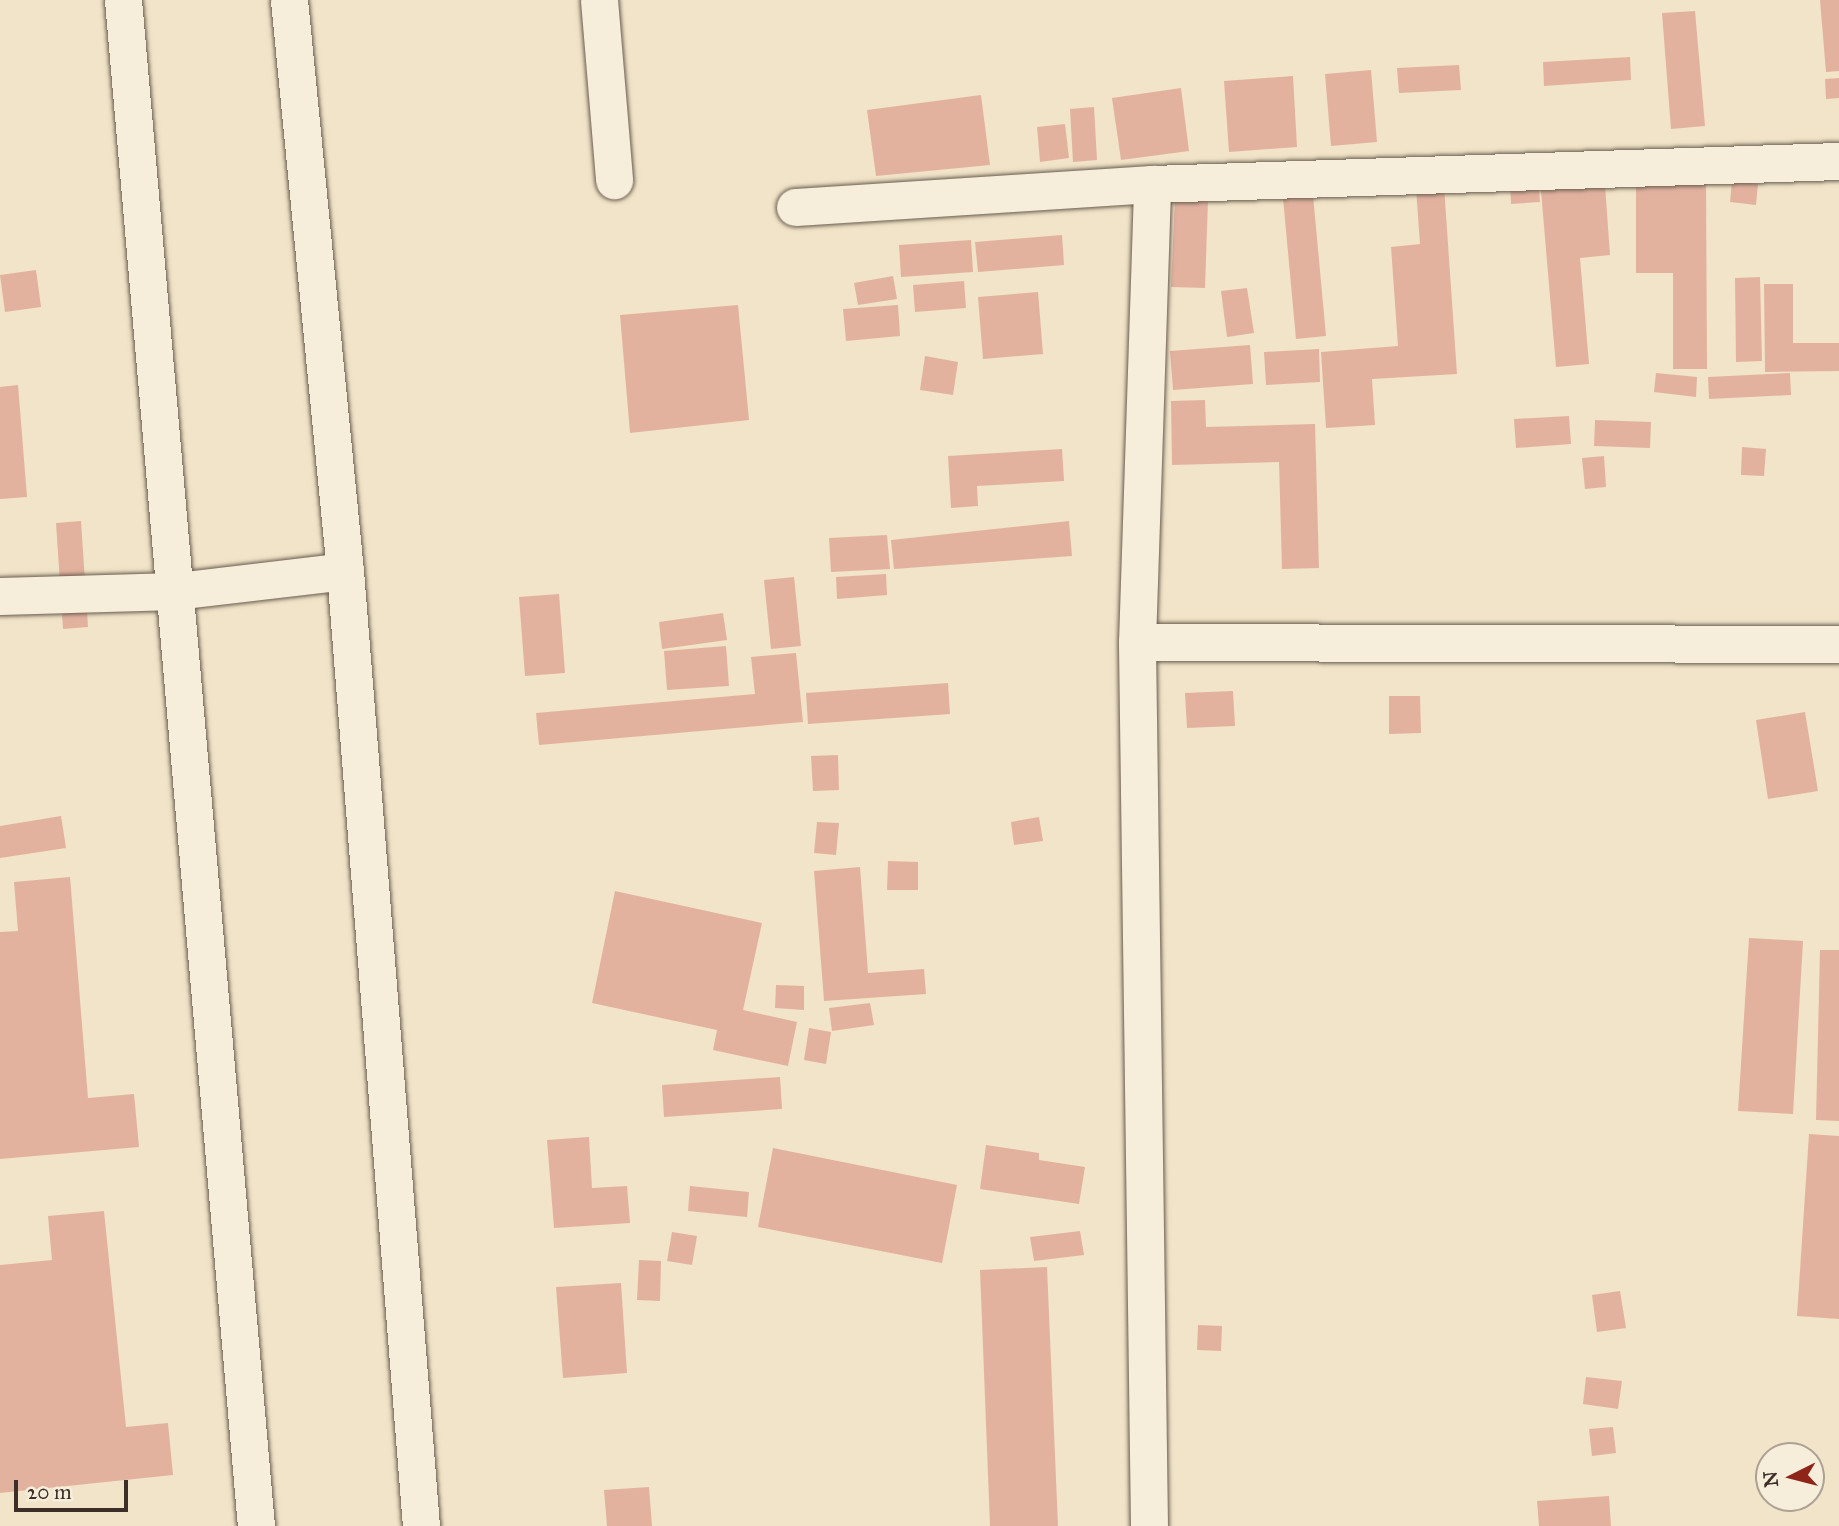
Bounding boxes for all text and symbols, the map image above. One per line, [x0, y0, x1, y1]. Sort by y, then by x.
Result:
north arrow [1755, 1442, 1825, 1512]
scale bar [18, 1466, 131, 1510]
text: N [1758, 1470, 1783, 1488]
text: 20 m [27, 1479, 72, 1505]

